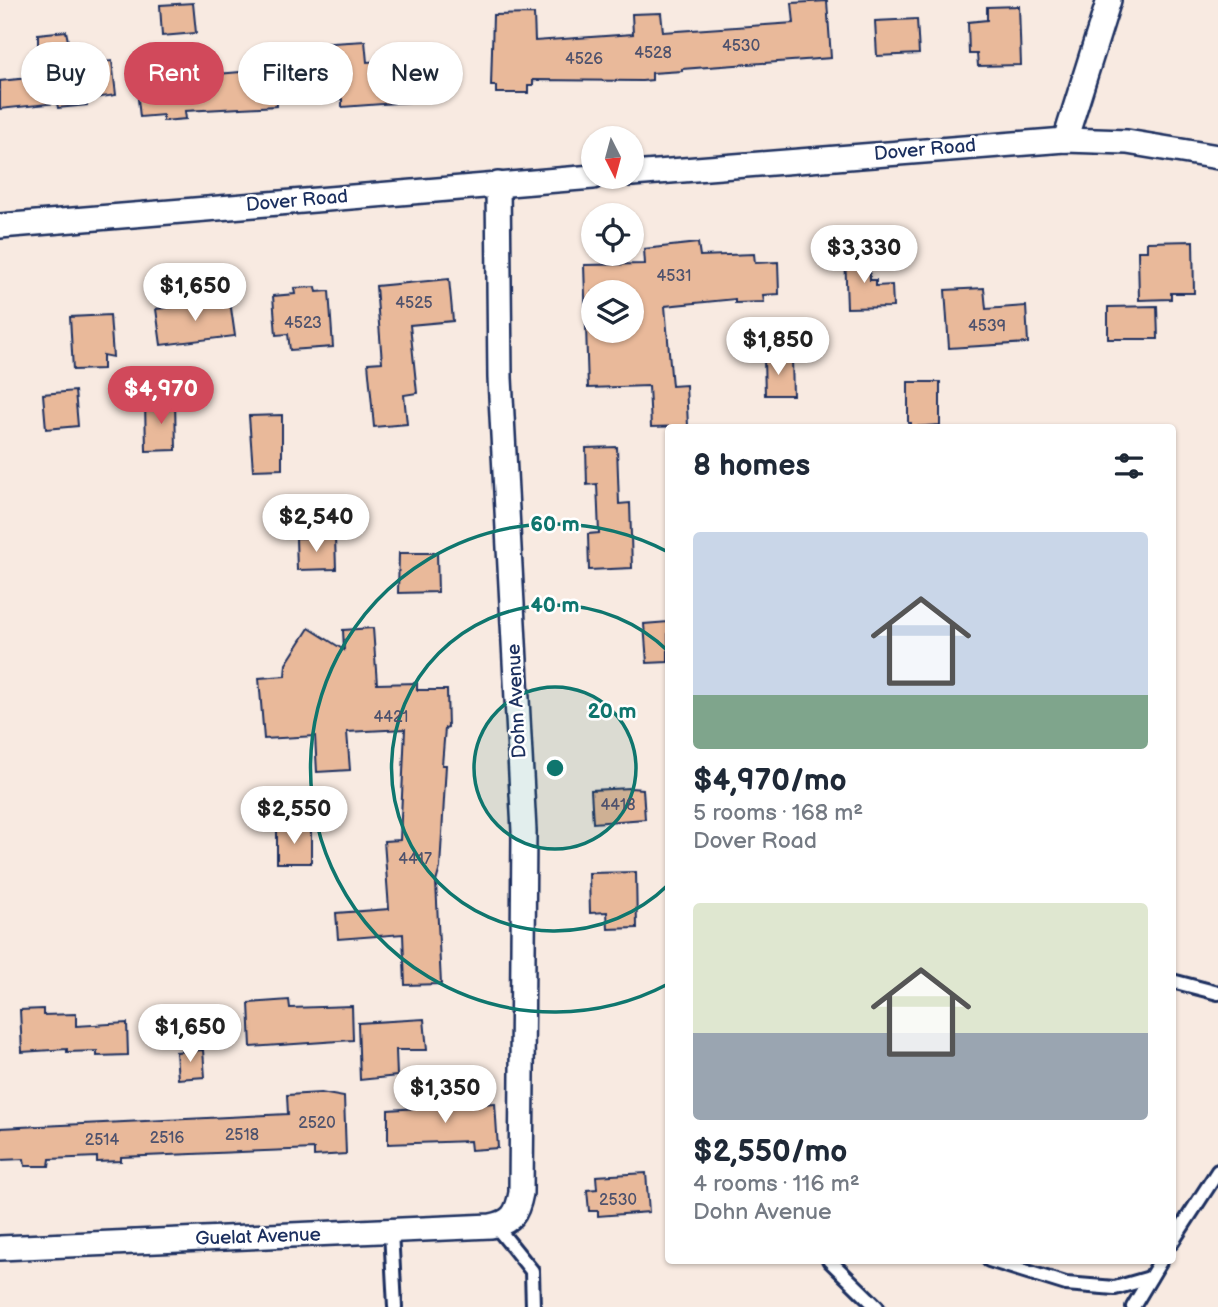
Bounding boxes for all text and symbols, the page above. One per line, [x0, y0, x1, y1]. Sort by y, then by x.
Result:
house number: 4530 [722, 37, 760, 56]
chip: Buy [21, 42, 110, 105]
chip: Rent [124, 42, 224, 105]
chip: Filters [238, 42, 353, 105]
chip: New [367, 42, 463, 105]
house number: 4528 [634, 44, 672, 63]
house number: 4526 [565, 50, 603, 69]
north arrow [581, 126, 644, 189]
map controls [581, 126, 644, 343]
street label: Dover Road [873, 134, 977, 166]
street label: Dover Road [245, 185, 349, 217]
button: locate [581, 203, 644, 266]
pin: $3,330 [807, 226, 921, 285]
text: $3,330 [827, 234, 901, 262]
pin: $1,650 [138, 264, 252, 323]
house number: 4531 [657, 267, 691, 286]
text: $1,650 [159, 272, 231, 300]
button: layers [581, 280, 644, 343]
house number: 4525 [395, 294, 433, 313]
house number: 4523 [284, 314, 322, 333]
house number: 4539 [968, 317, 1006, 336]
pin: $1,850 [721, 318, 835, 377]
text: $1,850 [742, 326, 814, 354]
pin: $4,970 [104, 366, 218, 426]
text: $4,970 [124, 375, 198, 403]
icon: filters [1110, 447, 1148, 485]
text: 8 homes [693, 448, 810, 484]
pin: $2,540 [259, 494, 373, 554]
text: $2,540 [278, 503, 354, 531]
text: 60 m [530, 512, 580, 537]
icon: home [858, 578, 984, 704]
text: 40 m [530, 593, 580, 618]
street label: Dohn Avenue [503, 643, 531, 759]
text: 20 m [588, 699, 636, 724]
house number: 4421 [374, 708, 408, 727]
centre of rings [543, 756, 567, 780]
text: $4,970/mo [693, 763, 847, 799]
pin: $2,550 [237, 786, 351, 846]
text: $2,550 [257, 795, 331, 823]
house number: 4418 [600, 796, 636, 815]
text: 5 rooms · 168 m² [693, 799, 863, 827]
text: Dover Road [693, 827, 817, 855]
house number: 4417 [398, 850, 432, 869]
icon: home [858, 949, 984, 1075]
pin: $1,650 [133, 1004, 247, 1064]
text: $1,650 [154, 1013, 226, 1041]
pin: $1,350 [388, 1066, 502, 1125]
text: $1,350 [410, 1074, 480, 1102]
house number: 2520 [298, 1114, 336, 1133]
house number: 2518 [225, 1126, 259, 1145]
house number: 2516 [150, 1129, 185, 1148]
house number: 2514 [85, 1131, 120, 1150]
text: $2,550/mo [693, 1134, 847, 1170]
text: 4 rooms · 116 m² [693, 1170, 860, 1198]
house number: 2530 [599, 1191, 637, 1210]
text: Dohn Avenue [693, 1198, 832, 1226]
street label: Guelat Avenue [195, 1223, 321, 1251]

